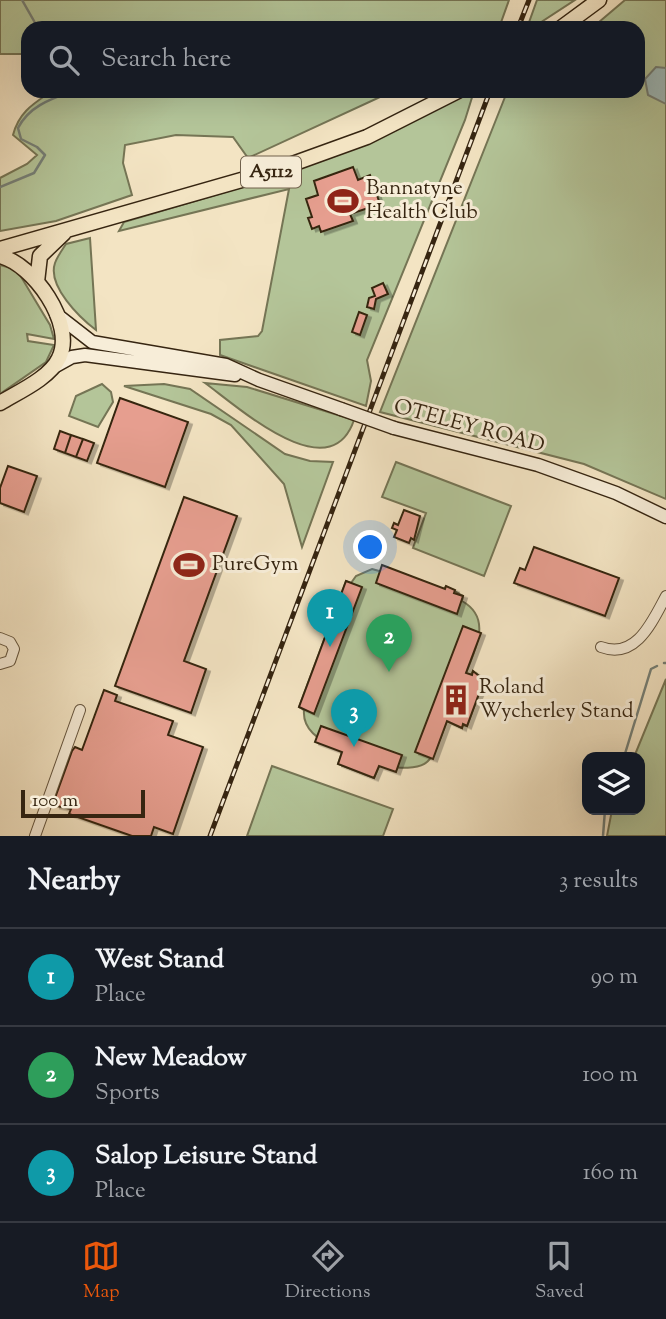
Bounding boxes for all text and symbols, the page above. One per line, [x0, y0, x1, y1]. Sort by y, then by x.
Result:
search box [21, 21, 645, 98]
icon: search [45, 41, 83, 79]
text: Search here [101, 41, 231, 78]
road number: A5112 [241, 156, 301, 188]
place label: Bannatyne Health Club [366, 174, 478, 228]
sports icon: Bannatyne Health Club [326, 184, 360, 218]
street label: OTELEY ROAD [390, 392, 548, 462]
your location [353, 530, 387, 564]
sports icon: PureGym [172, 548, 206, 582]
place label: PureGym [212, 550, 298, 580]
pin: 1 [307, 589, 353, 647]
pin: 2 [366, 614, 412, 672]
place label: Roland Wycherley Stand [479, 673, 634, 727]
building icon: Roland Wycherley Stand [439, 683, 473, 717]
pin: 3 [331, 689, 377, 747]
map controls [582, 752, 645, 815]
button: layers [582, 752, 645, 815]
scale bar [21, 787, 145, 819]
text: 100 m [32, 788, 78, 815]
text: Nearby [28, 860, 120, 903]
text: 3 results [559, 865, 638, 898]
text: West Stand [95, 942, 224, 979]
text: 1 [47, 961, 55, 994]
text: 90 m [591, 961, 638, 994]
text: Place [95, 979, 146, 1012]
text: New Meadow [95, 1040, 247, 1077]
text: 2 [46, 1059, 56, 1092]
text: 100 m [582, 1059, 638, 1092]
text: Sports [95, 1077, 160, 1110]
text: Salop Leisure Stand [95, 1138, 317, 1175]
text: 3 [46, 1157, 56, 1190]
text: 160 m [583, 1157, 638, 1190]
text: Place [95, 1175, 146, 1208]
tab: Map [82, 1237, 120, 1306]
tab: Directions [285, 1237, 370, 1306]
tab: Saved [535, 1237, 584, 1306]

